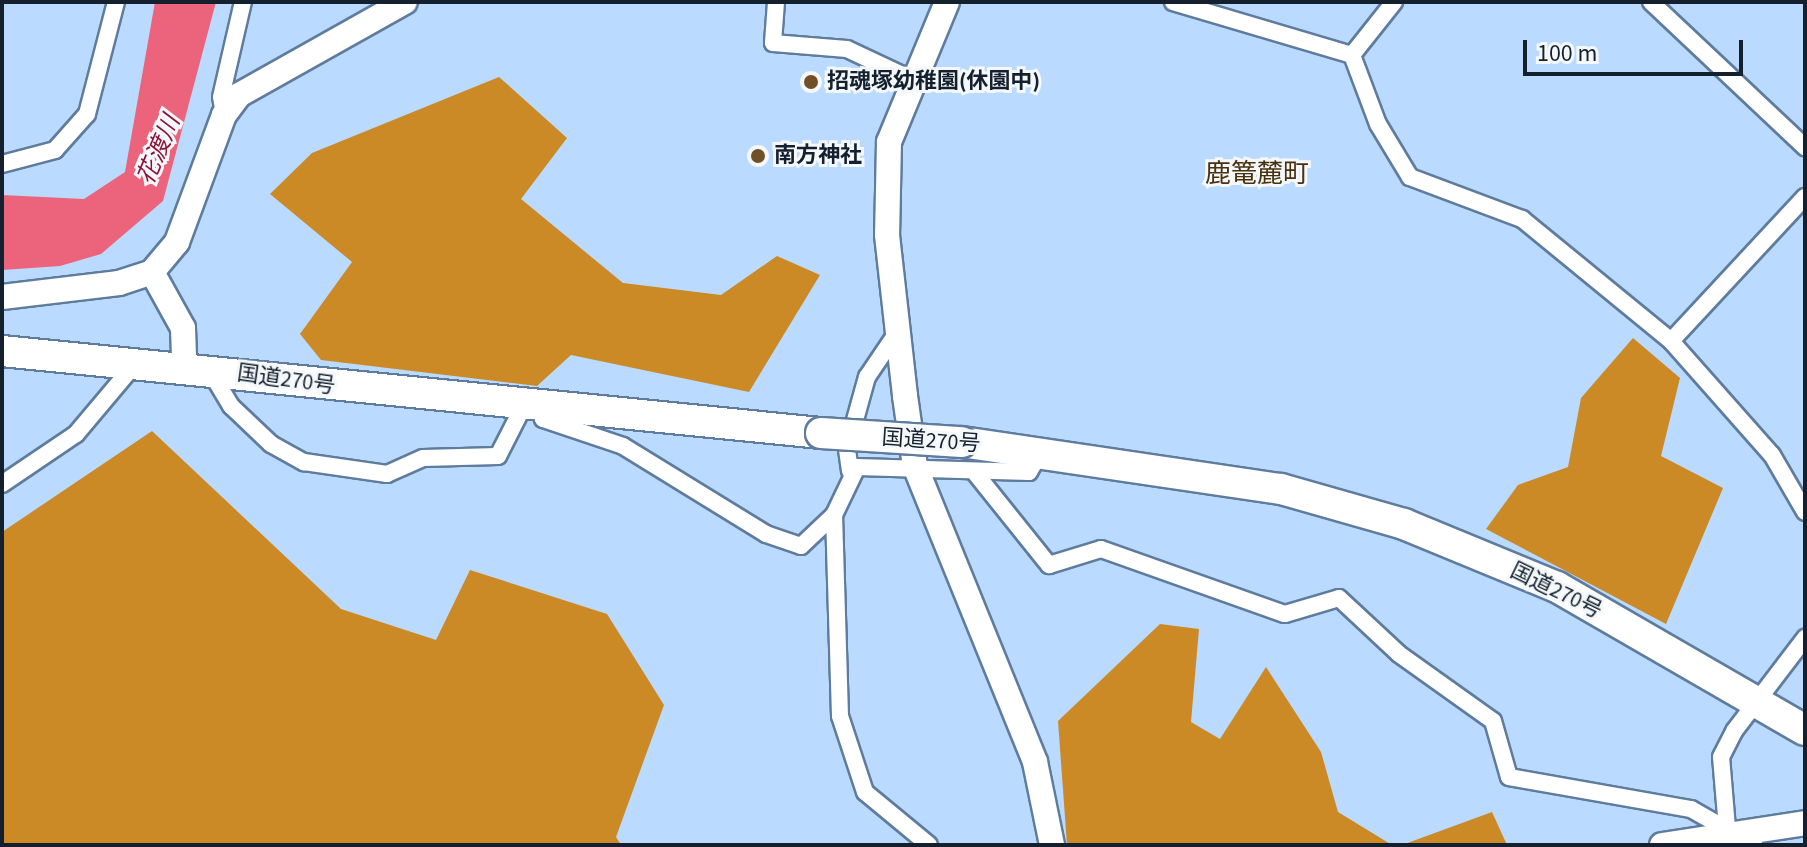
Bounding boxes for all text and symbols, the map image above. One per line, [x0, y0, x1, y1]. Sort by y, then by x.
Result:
scale bar [1527, 24, 1747, 74]
text: 100 m [1537, 36, 1597, 71]
place label: 招魂塚幼稚園(休園中) [827, 69, 1040, 95]
marker: 招魂塚幼稚園(休園中) [802, 73, 820, 91]
water label: 花渡川 [132, 111, 186, 189]
place label: 南方神社 [774, 143, 862, 169]
marker: 南方神社 [749, 147, 767, 165]
district label: 鹿篭麓町 [1205, 158, 1309, 190]
street label: 国道270号 [235, 360, 337, 400]
street label: 国道270号 [881, 424, 981, 458]
street label: 国道270号 [1506, 557, 1606, 625]

